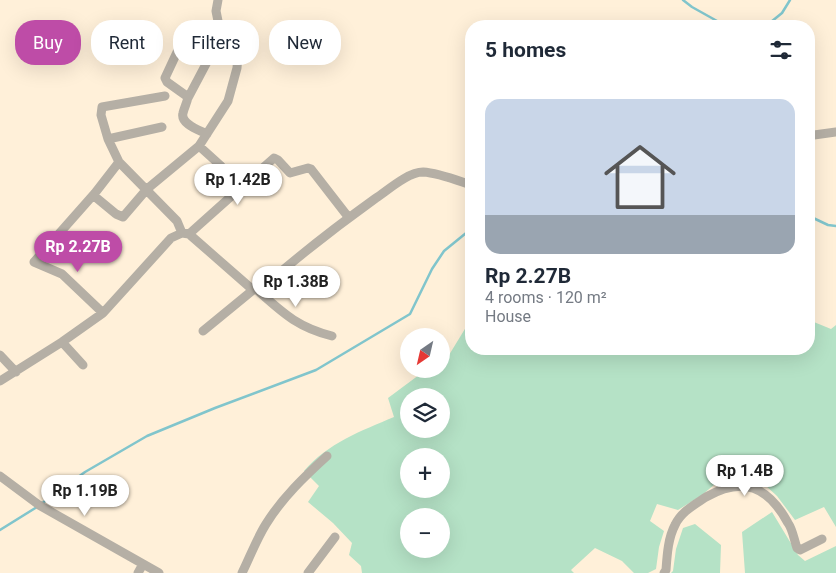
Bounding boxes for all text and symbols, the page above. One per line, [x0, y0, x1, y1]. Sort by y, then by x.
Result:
chip: Buy [15, 20, 81, 65]
chip: Rent [91, 20, 163, 65]
chip: Filters [173, 20, 259, 65]
chip: New [269, 20, 341, 65]
icon: filters [767, 36, 795, 64]
text: 5 homes [485, 38, 566, 62]
icon: home [595, 132, 685, 222]
pin: Rp 1.42B [186, 164, 290, 206]
text: Rp 1.42B [205, 170, 271, 189]
pin: Rp 2.27B [26, 230, 130, 273]
text: Rp 2.27B [45, 237, 111, 256]
text: Rp 2.27B [485, 264, 571, 288]
pin: Rp 1.38B [244, 266, 348, 308]
text: Rp 1.38B [263, 272, 329, 291]
text: 4 rooms · 120 m² [485, 288, 607, 307]
text: House [485, 307, 531, 326]
north arrow [400, 328, 450, 378]
map controls [400, 328, 450, 558]
button: layers [400, 388, 450, 438]
button: + [400, 448, 450, 498]
pin: Rp 1.4B [699, 454, 791, 497]
text: Rp 1.4B [717, 461, 773, 480]
pin: Rp 1.19B [33, 474, 137, 517]
text: Rp 1.19B [52, 481, 118, 500]
button: − [400, 508, 450, 558]

